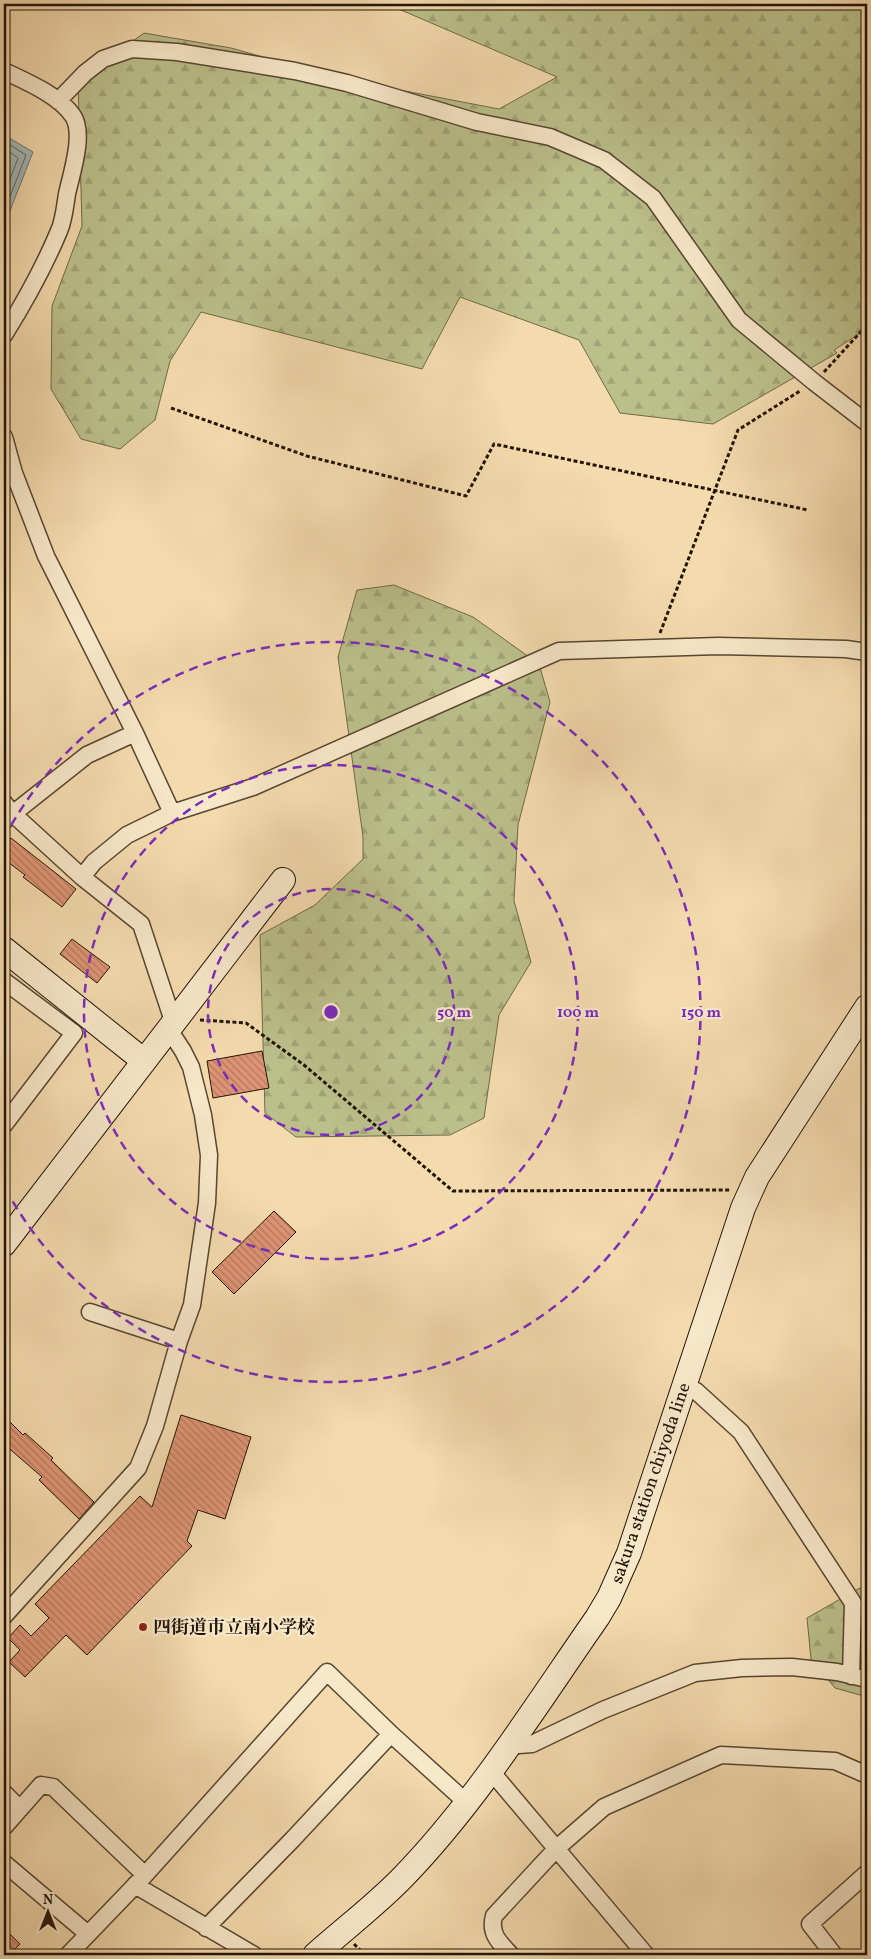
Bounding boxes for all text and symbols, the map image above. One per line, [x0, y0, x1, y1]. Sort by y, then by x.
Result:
centre of rings [322, 1003, 340, 1021]
text: 50 m [437, 1003, 471, 1024]
text: 100 m [557, 1003, 600, 1024]
text: 150 m [681, 1003, 721, 1024]
street label: sakura station chiyoda line [605, 1380, 698, 1587]
place label: 四街道市立南小学校 [153, 1616, 315, 1641]
marker: 四街道市立南小学校 [137, 1621, 149, 1633]
north arrow [22, 1886, 72, 1936]
text: N [43, 1891, 53, 1910]

